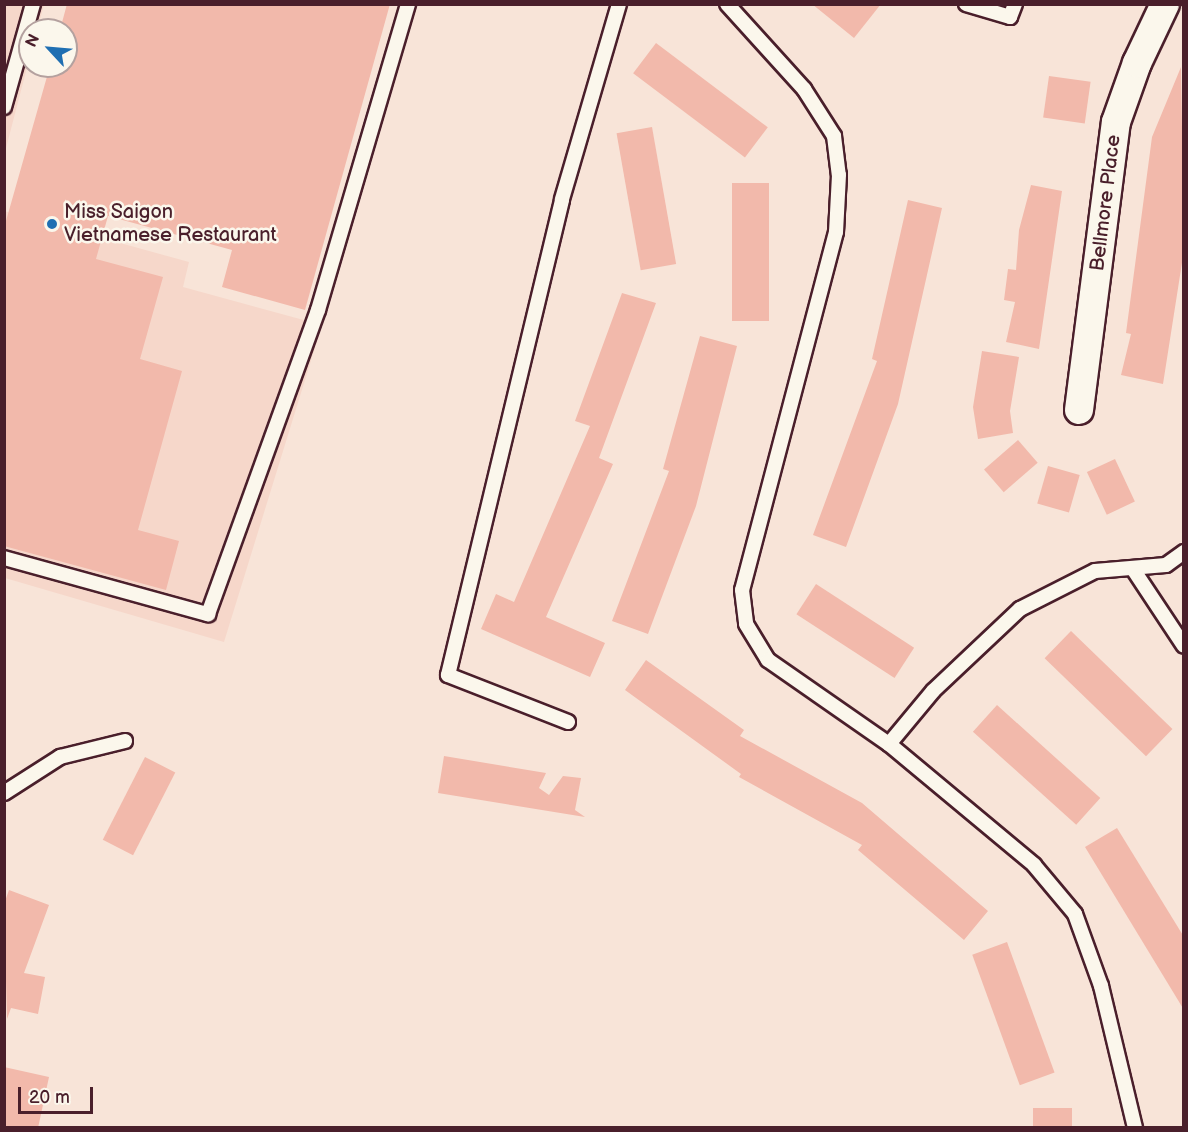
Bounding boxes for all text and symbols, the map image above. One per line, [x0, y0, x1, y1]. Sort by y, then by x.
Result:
north arrow [18, 18, 78, 78]
text: N [22, 31, 44, 50]
street label: Bellmore Place [1086, 133, 1126, 273]
place label: Miss Saigon Vietnamese Restaurant [64, 201, 277, 248]
marker: Miss Saigon Vietnamese Restaurant [45, 217, 59, 231]
scale bar [21, 1075, 96, 1113]
text: 20 m [29, 1087, 70, 1108]

